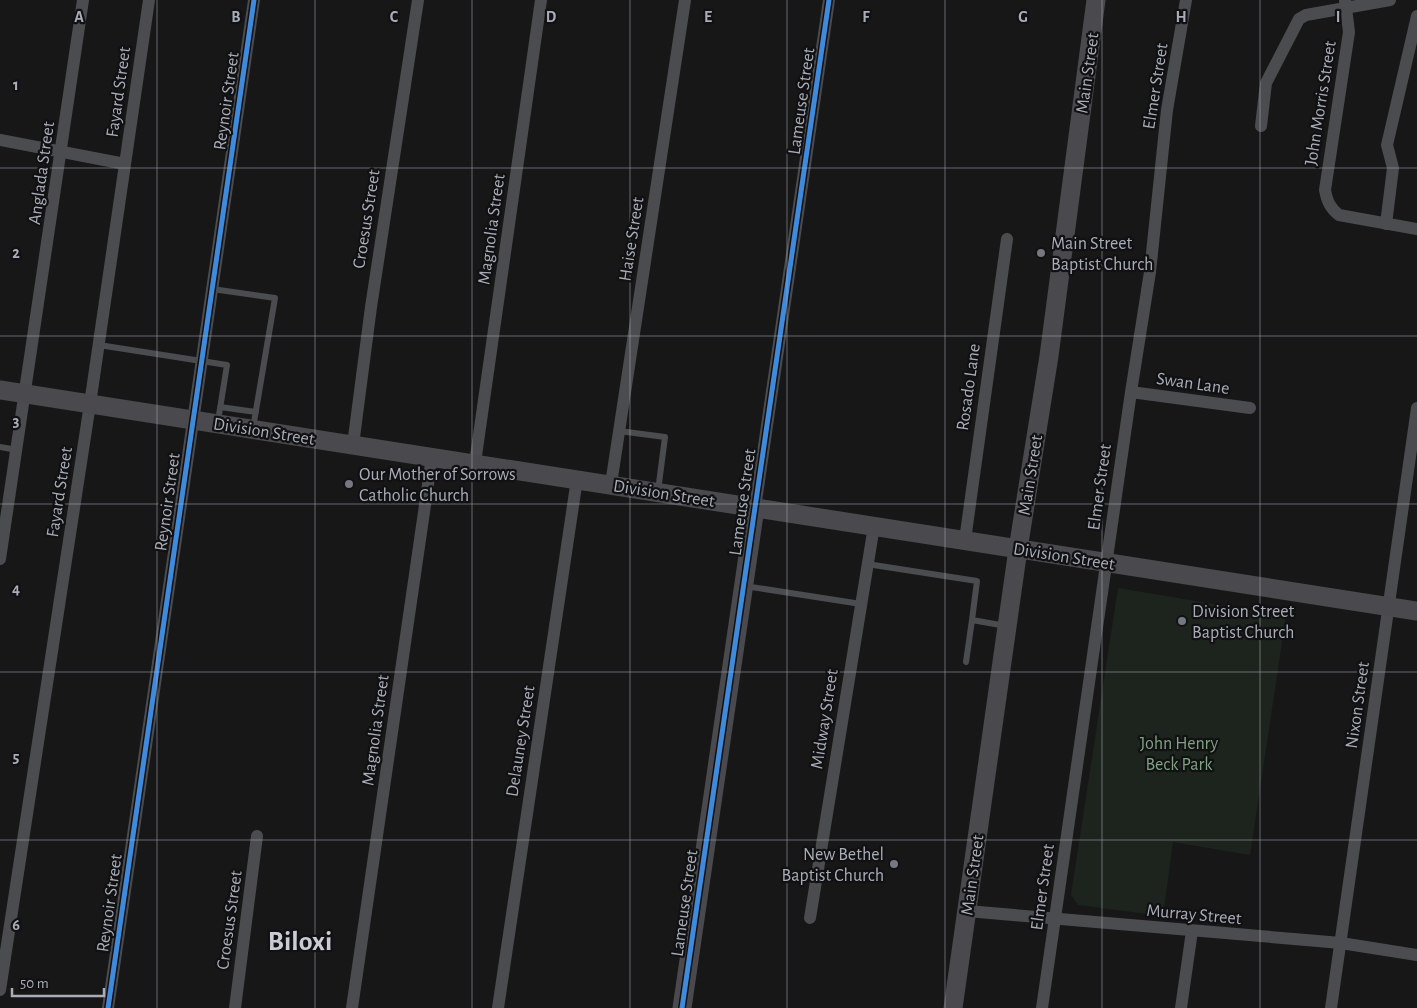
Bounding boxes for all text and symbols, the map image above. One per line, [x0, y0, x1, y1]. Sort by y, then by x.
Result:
text: A [74, 9, 84, 25]
text: B [231, 9, 241, 25]
text: C [390, 9, 399, 25]
text: D [546, 9, 557, 25]
text: E [704, 9, 712, 25]
text: F [862, 9, 870, 25]
text: G [1018, 9, 1028, 25]
text: H [1175, 9, 1187, 25]
text: I [1336, 9, 1340, 25]
street label: Main Street [1073, 31, 1103, 115]
street label: John Morris Street [1302, 39, 1340, 167]
street label: Elmer Street [1140, 42, 1172, 131]
street label: Fayard Street [104, 45, 134, 139]
street label: Lameuse Street [786, 46, 818, 156]
street label: Reynoir Street [211, 51, 243, 151]
text: 1 [13, 77, 19, 93]
street label: Anglada Street [26, 120, 58, 226]
street label: Croesus Street [350, 168, 384, 270]
street label: Magnolia Street [475, 172, 509, 286]
street label: Haise Street [616, 196, 648, 283]
place label: Main Street Baptist Church [1051, 235, 1153, 274]
text: 2 [12, 245, 20, 261]
marker: Main Street Baptist Church [1035, 247, 1047, 259]
street label: Rosado Lane [954, 343, 984, 432]
street label: Swan Lane [1155, 370, 1231, 398]
text: 3 [13, 413, 20, 429]
street label: Division Street [212, 415, 316, 449]
street label: Main Street [1016, 433, 1046, 517]
street label: Elmer Street [1085, 443, 1115, 531]
street label: Fayard Street [44, 445, 76, 539]
street label: Lameuse Street [727, 447, 759, 557]
street label: Reynoir Street [152, 452, 184, 552]
place label: Our Mother of Sorrows Catholic Church [359, 466, 516, 505]
street label: Division Street [612, 477, 716, 511]
marker: Our Mother of Sorrows Catholic Church [343, 478, 355, 490]
street label: Division Street [1012, 540, 1116, 574]
text: 4 [12, 581, 20, 597]
place label: Division Street Baptist Church [1192, 603, 1294, 642]
marker: Division Street Baptist Church [1176, 615, 1188, 627]
street label: Nixon Street [1343, 660, 1373, 750]
street label: Midway Street [808, 668, 842, 770]
street label: Magnolia Street [359, 673, 393, 787]
street label: Delauney Street [503, 684, 539, 798]
park label: John Henry Beck Park [1140, 735, 1219, 774]
text: 5 [13, 749, 20, 765]
street label: Main Street [958, 833, 988, 917]
street label: Elmer Street [1028, 843, 1058, 931]
place label: New Bethel Baptist Church [782, 846, 884, 885]
street label: Lameuse Street [669, 848, 701, 958]
street label: Reynoir Street [94, 853, 126, 953]
marker: New Bethel Baptist Church [888, 858, 900, 870]
street label: Croesus Street [214, 869, 246, 971]
street label: Murray Street [1146, 902, 1242, 928]
text: 6 [12, 917, 20, 933]
district label: Biloxi [268, 928, 332, 956]
scale bar [12, 966, 105, 998]
text: 50 m [20, 976, 49, 991]

